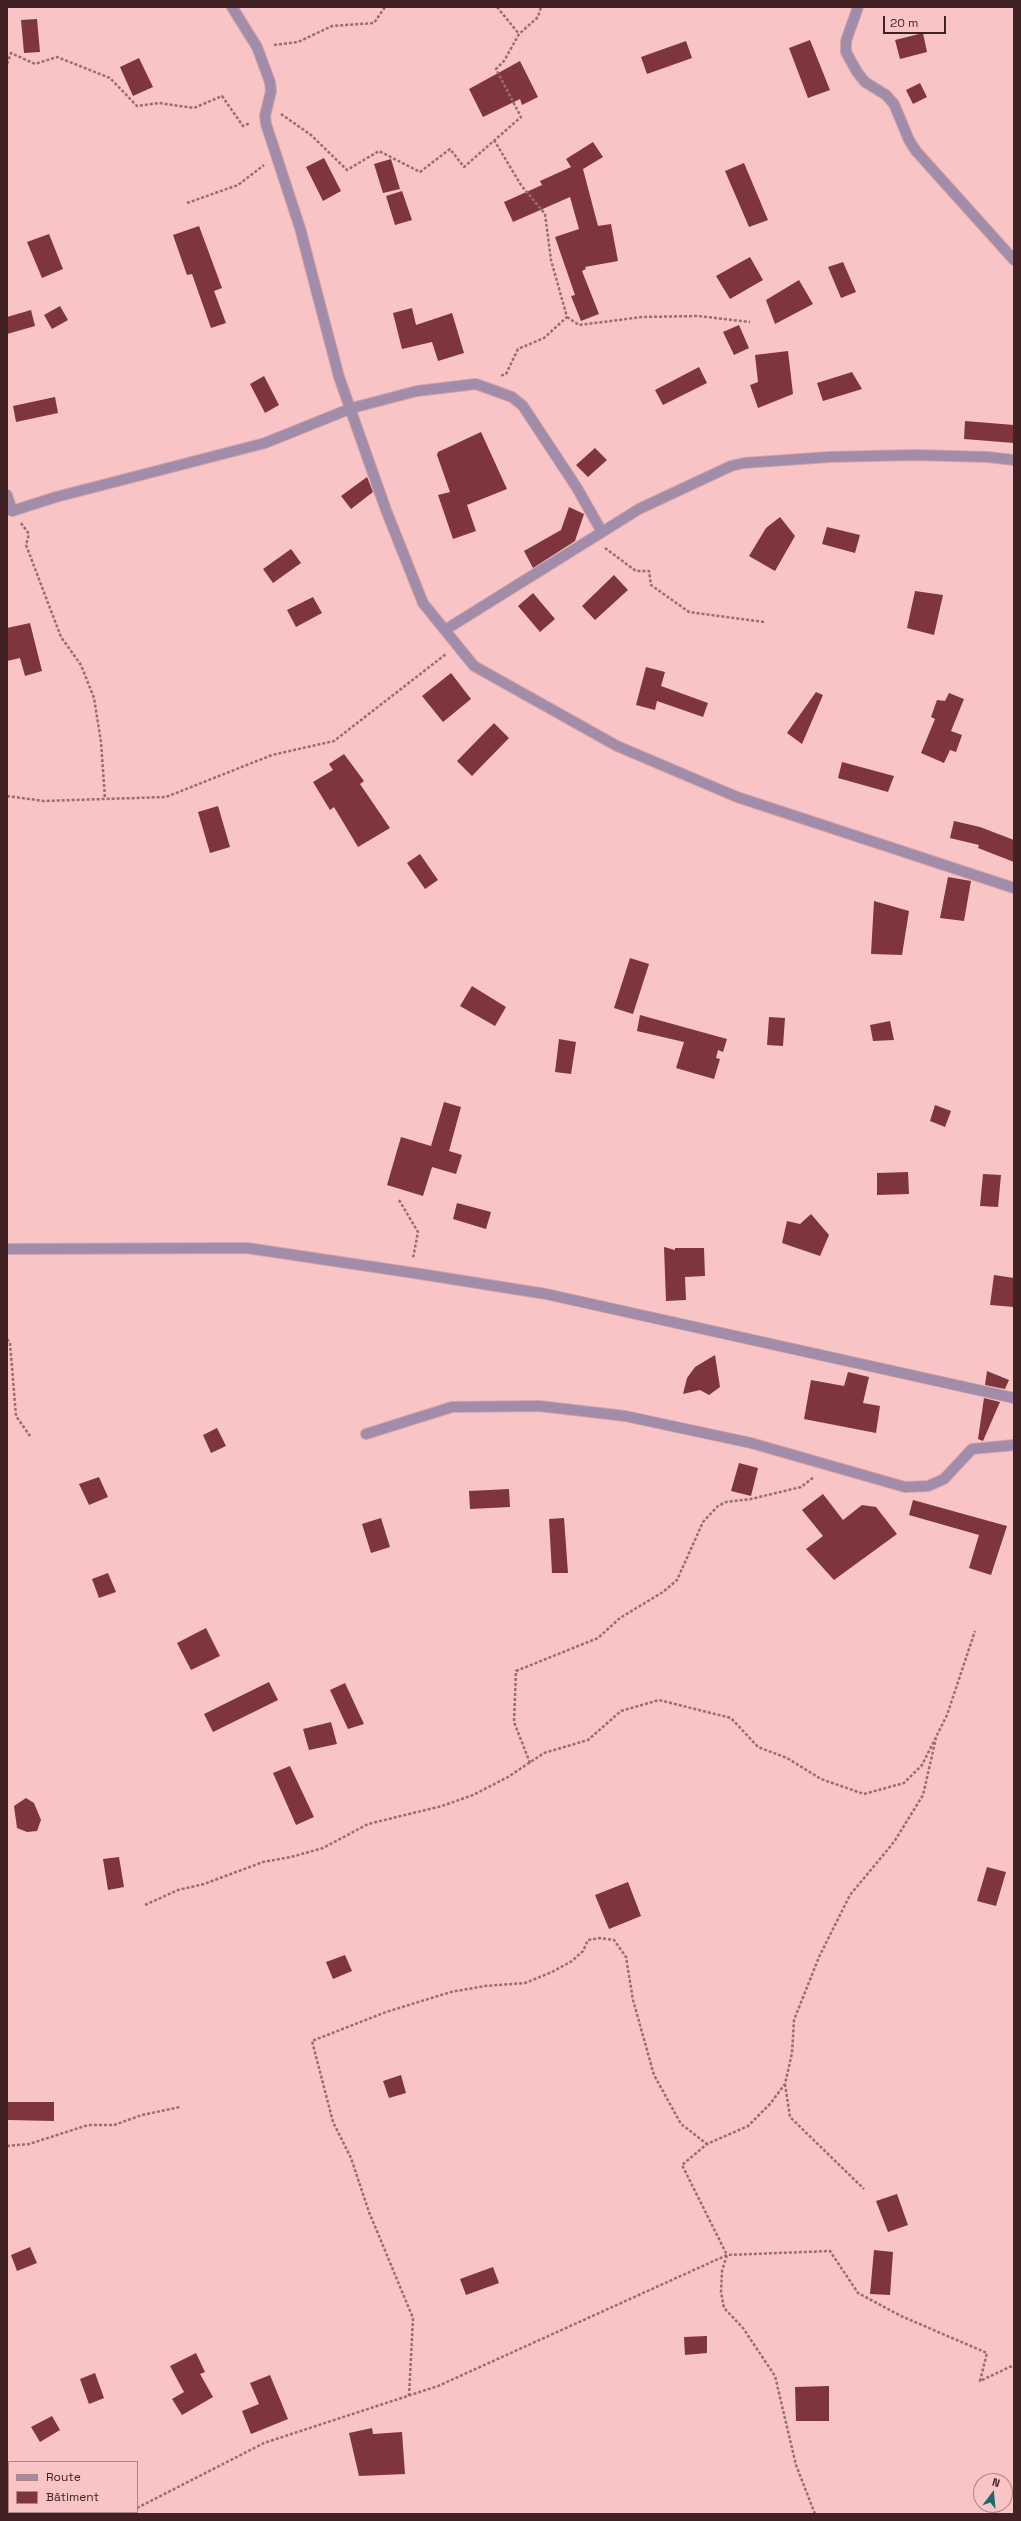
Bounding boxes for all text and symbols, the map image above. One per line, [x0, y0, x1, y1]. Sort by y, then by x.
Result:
scale bar [885, 8, 948, 34]
text: 20 m [890, 15, 918, 31]
legend [8, 2461, 138, 2513]
text: Route [46, 2469, 81, 2485]
north arrow [973, 2473, 1013, 2513]
text: N [991, 2475, 1002, 2490]
text: Bâtiment [46, 2489, 99, 2505]

